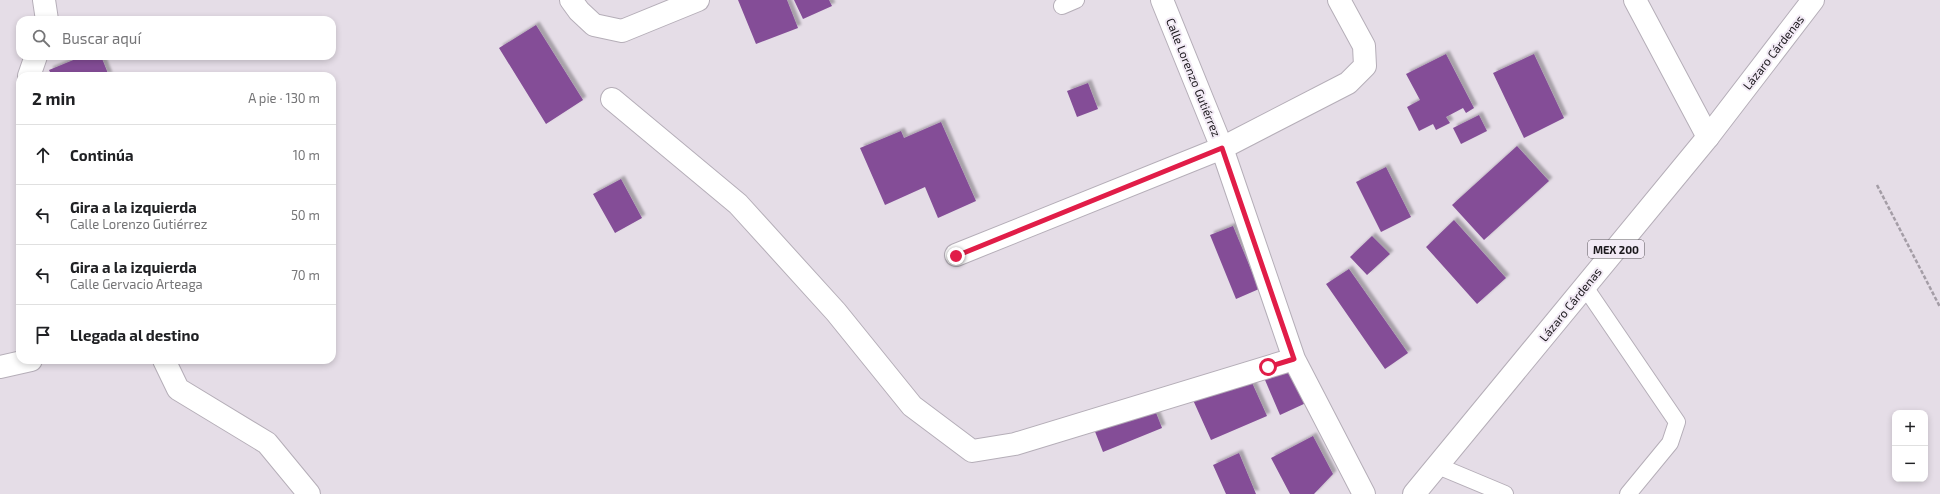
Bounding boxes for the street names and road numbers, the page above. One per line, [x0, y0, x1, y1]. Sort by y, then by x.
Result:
street label: Lázaro Cárdenas [1740, 12, 1806, 92]
street label: Calle Lorenzo Gutiérrez [1164, 16, 1224, 138]
road number: MEX 200 [1588, 240, 1644, 258]
street label: Lázaro Cárdenas [1536, 264, 1604, 344]

